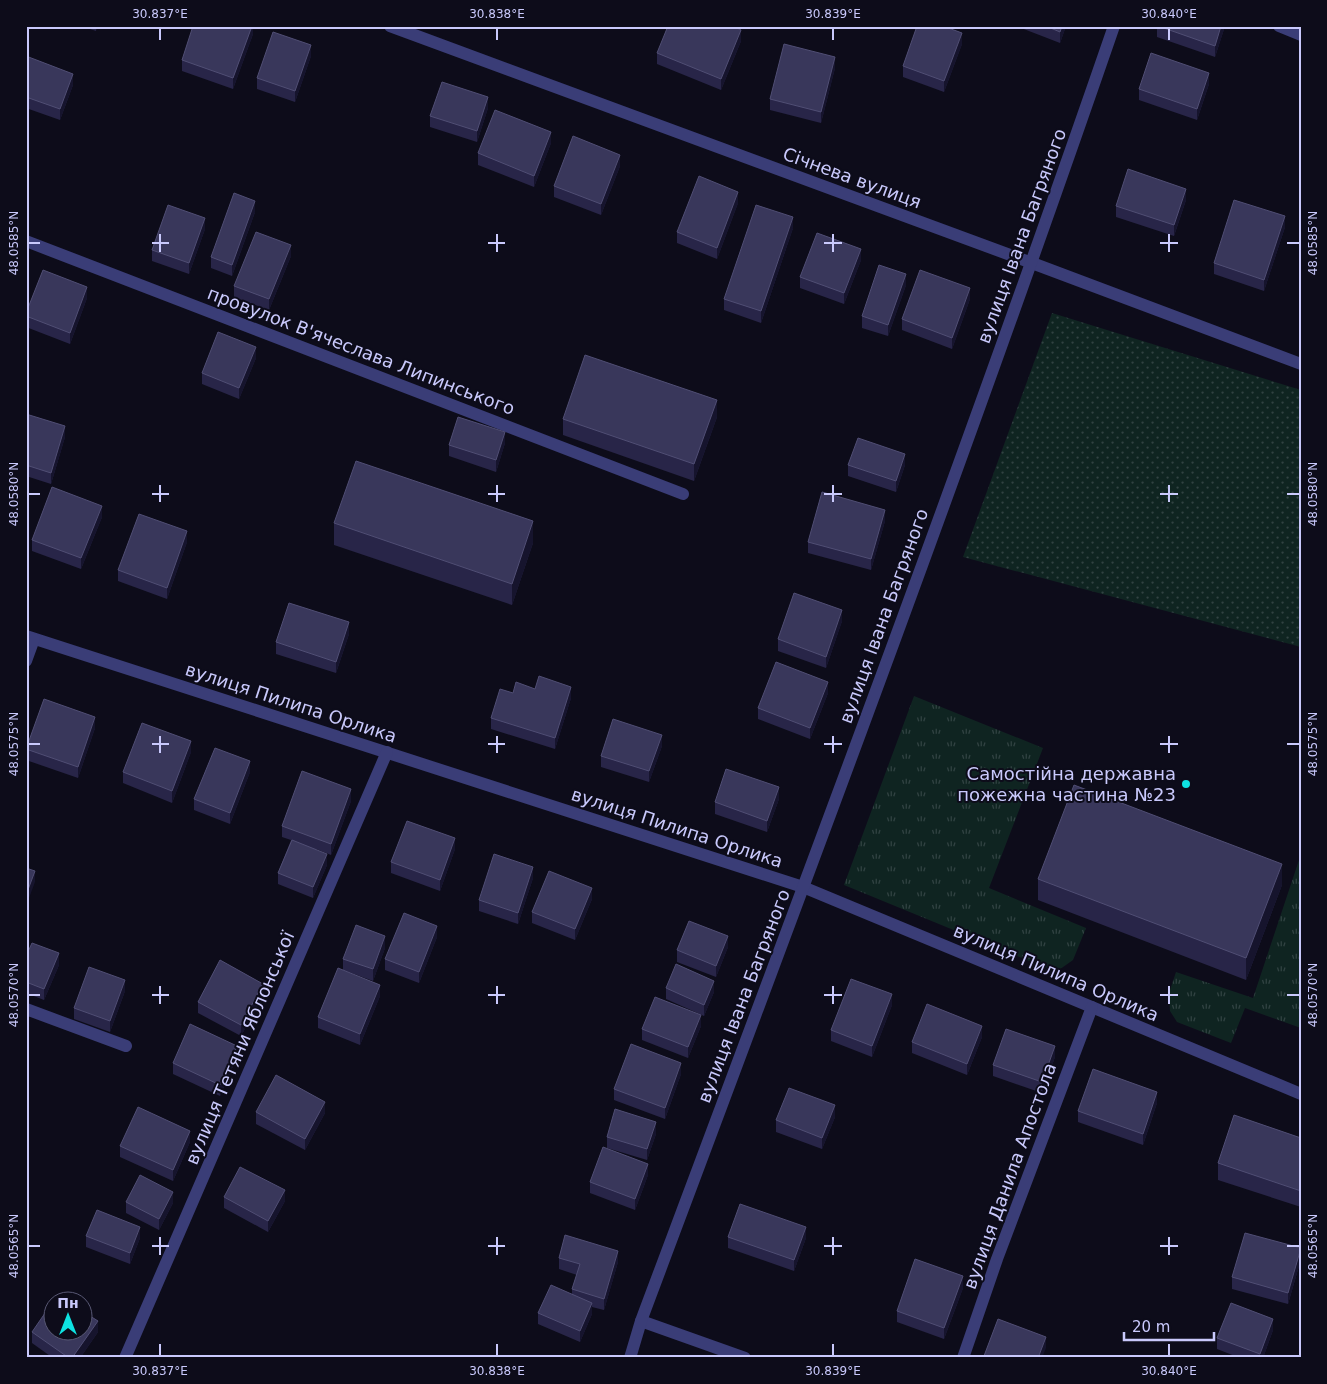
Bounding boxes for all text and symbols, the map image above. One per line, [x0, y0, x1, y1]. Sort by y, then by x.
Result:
text: 30.837°E [132, 7, 188, 21]
text: 30.838°E [469, 7, 525, 21]
text: 30.839°E [805, 7, 861, 21]
text: 30.840°E [1141, 7, 1197, 21]
street label: вулиця Івана Багряного [973, 126, 1070, 346]
street label: Січнева вулиця [780, 143, 924, 212]
text: 48.0585°N [7, 211, 21, 275]
text: 48.0585°N [1306, 211, 1320, 275]
street label: провулок В'ячеслава Липинського [205, 282, 518, 419]
text: 48.0580°N [7, 462, 21, 526]
text: 48.0580°N [1306, 462, 1320, 526]
street label: вулиця Івана Багряного [835, 506, 932, 726]
street label: вулиця Пилипа Орлика [183, 658, 399, 747]
text: 48.0575°N [7, 712, 21, 776]
text: 48.0575°N [1306, 712, 1320, 776]
place label: Самостійна державна пожежна частина №23 [957, 763, 1176, 805]
marker: Самостійна державна пожежна частина №23 [1180, 778, 1192, 790]
street label: вулиця Пилипа Орлика [569, 783, 785, 872]
street label: вулиця Івана Багряного [693, 886, 794, 1106]
street label: вулиця Пилипа Орлика [950, 920, 1162, 1025]
street label: вулиця Тетяни Яблонської [181, 927, 299, 1167]
text: 48.0570°N [7, 963, 21, 1027]
text: 48.0570°N [1306, 963, 1320, 1027]
street label: вулиця Данила Апостола [959, 1060, 1060, 1292]
text: 48.0565°N [7, 1214, 21, 1278]
text: 48.0565°N [1306, 1214, 1320, 1278]
north arrow [42, 1292, 92, 1342]
text: Пн [57, 1295, 79, 1311]
scale bar [1124, 1309, 1214, 1341]
text: 20 m [1132, 1318, 1170, 1336]
text: 30.837°E [132, 1364, 188, 1378]
text: 30.838°E [469, 1364, 525, 1378]
text: 30.839°E [805, 1364, 861, 1378]
text: 30.840°E [1141, 1364, 1197, 1378]

